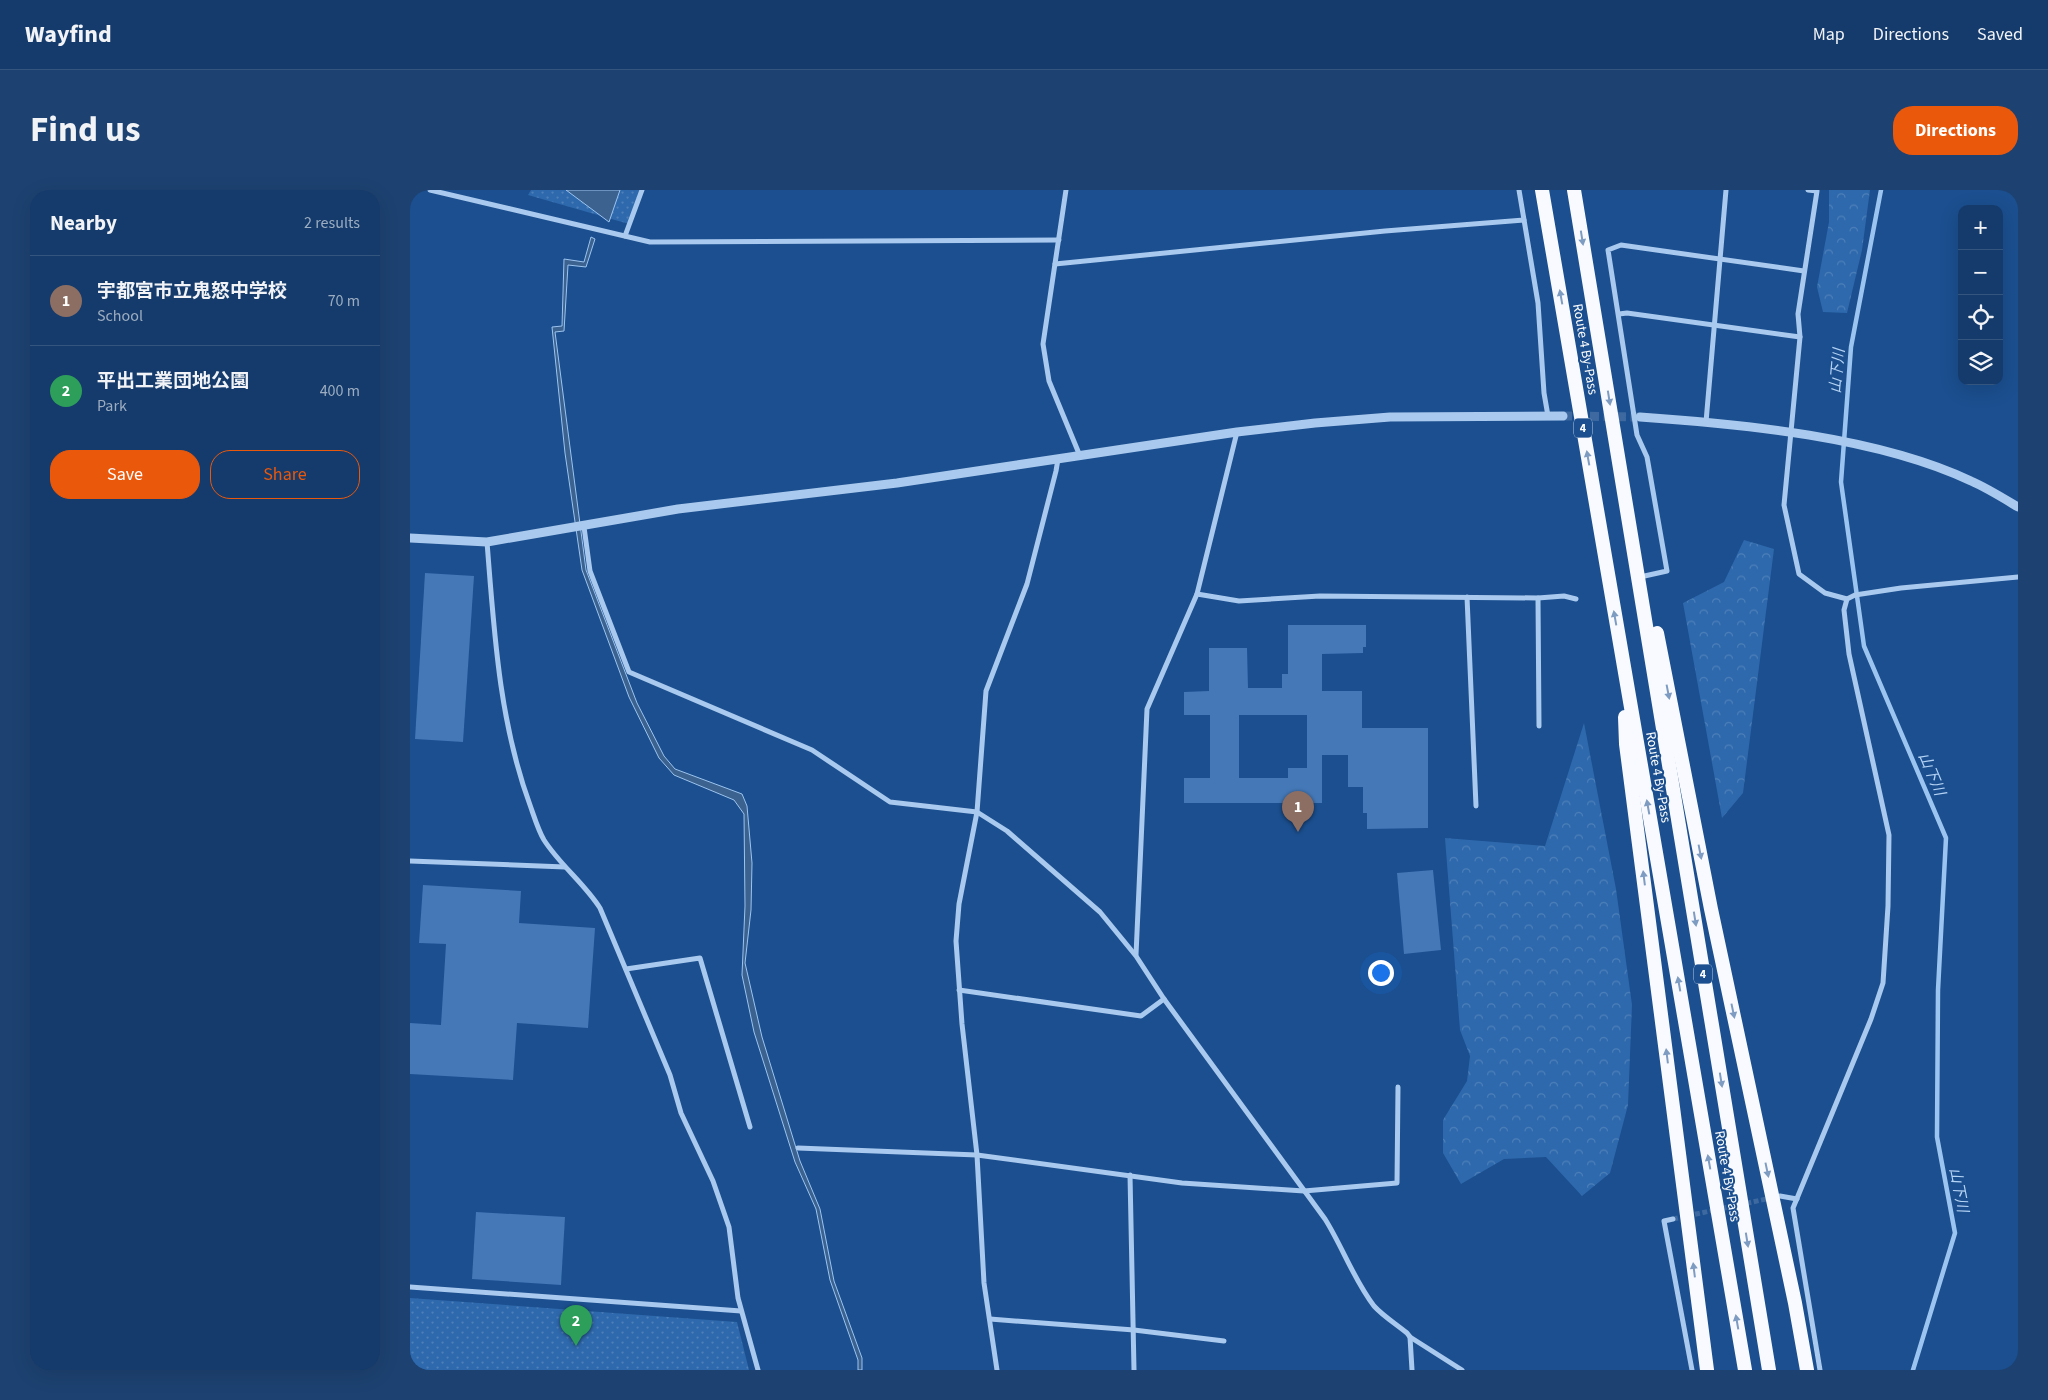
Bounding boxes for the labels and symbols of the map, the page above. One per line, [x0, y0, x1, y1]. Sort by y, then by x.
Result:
one-way arrow [1579, 230, 1587, 246]
one-way arrow [1556, 289, 1564, 305]
street label: Route 4 By-Pass [1567, 302, 1603, 396]
water label: 山下川 [1825, 346, 1850, 394]
one-way arrow [1605, 391, 1613, 407]
road number: 4 [1574, 418, 1592, 438]
one-way arrow [1584, 449, 1592, 465]
one-way arrow [1611, 609, 1619, 625]
one-way arrow [1665, 685, 1673, 701]
street label: Route 4 By-Pass [1640, 730, 1676, 824]
water label: 山下川 [1913, 749, 1951, 801]
pin: 1 [1282, 791, 1314, 832]
one-way arrow [1644, 799, 1652, 815]
one-way arrow [1696, 844, 1704, 859]
one-way arrow [1640, 870, 1648, 886]
one-way arrow [1691, 912, 1699, 928]
your location [1368, 960, 1394, 986]
road number: 4 [1694, 964, 1712, 984]
one-way arrow [1674, 976, 1682, 992]
one-way arrow [1729, 1003, 1737, 1018]
one-way arrow [1663, 1048, 1671, 1064]
one-way arrow [1717, 1072, 1725, 1088]
street label: Route 4 By-Pass [1709, 1129, 1745, 1223]
one-way arrow [1705, 1153, 1713, 1169]
one-way arrow [1763, 1162, 1771, 1177]
water label: 山下川 [1944, 1166, 1973, 1216]
one-way arrow [1744, 1232, 1752, 1248]
one-way arrow [1690, 1261, 1698, 1277]
pin: 2 [560, 1305, 592, 1346]
one-way arrow [1733, 1314, 1741, 1330]

